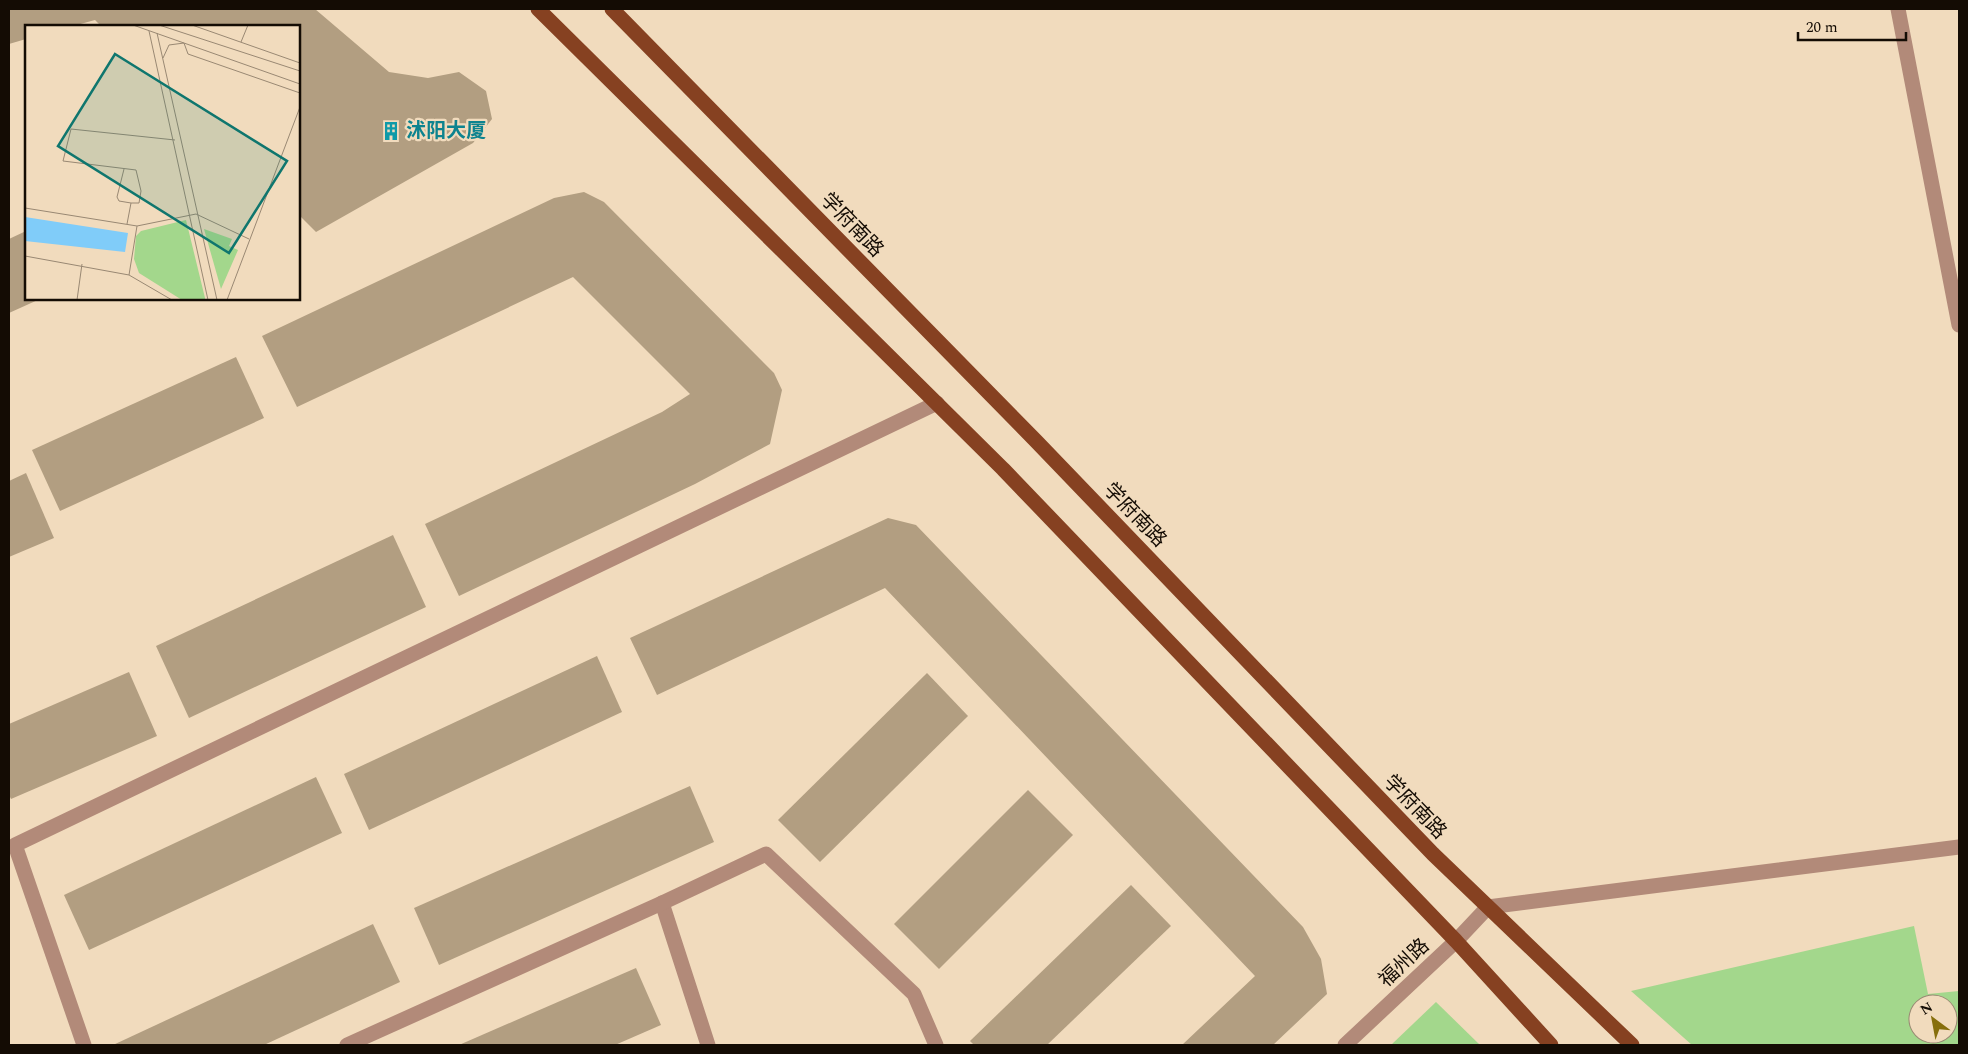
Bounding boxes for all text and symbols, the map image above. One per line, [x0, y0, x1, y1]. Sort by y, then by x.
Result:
scale bar [1798, 10, 1906, 42]
text: 20 m [1806, 16, 1838, 39]
inset map [25, 25, 300, 300]
place label: 沭阳大厦 [406, 116, 486, 146]
building icon: 沭阳大厦 [380, 120, 402, 142]
street label: 学府南路 [813, 186, 891, 264]
street label: 学府南路 [1096, 476, 1174, 554]
street label: 学府南路 [1376, 768, 1454, 846]
street label: 福州路 [1372, 932, 1436, 994]
north arrow [1908, 994, 1958, 1044]
text: N [1916, 996, 1937, 1020]

